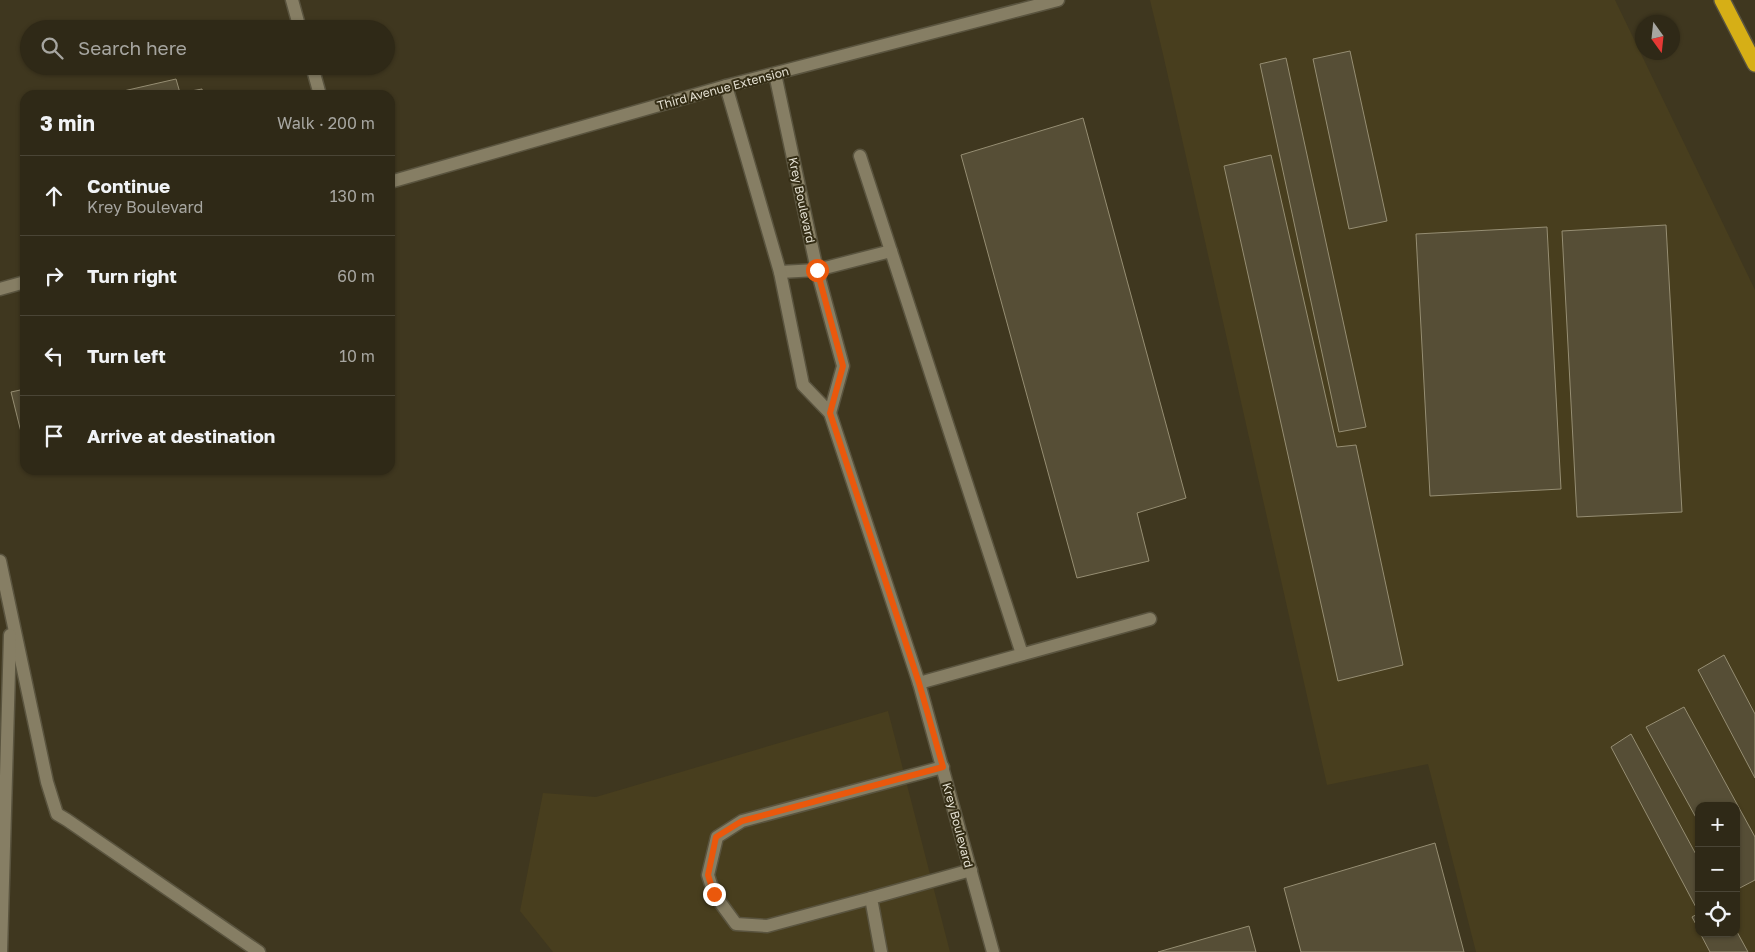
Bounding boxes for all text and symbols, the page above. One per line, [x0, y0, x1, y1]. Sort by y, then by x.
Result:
north arrow [1635, 15, 1680, 60]
search box [20, 20, 395, 75]
icon: search [38, 34, 66, 62]
text: Search here [78, 36, 187, 59]
street label: Third Avenue Extension [655, 63, 791, 113]
text: 3 min [40, 110, 95, 136]
text: Walk · 200 m [277, 113, 375, 133]
street label: Krey Boulevard [786, 156, 818, 244]
text: Continue [87, 174, 170, 197]
icon: ahead [40, 182, 68, 210]
text: 130 m [330, 186, 375, 206]
text: Krey Boulevard [87, 197, 203, 217]
route start [806, 259, 829, 282]
icon: right [40, 262, 68, 290]
text: Turn right [87, 264, 177, 287]
text: 60 m [337, 266, 375, 286]
icon: left [40, 342, 68, 370]
text: Turn left [87, 344, 166, 367]
text: 10 m [339, 346, 375, 366]
icon: arrive [40, 422, 68, 450]
text: Arrive at destination [87, 424, 275, 447]
street label: Krey Boulevard [939, 781, 977, 869]
map controls [1695, 802, 1740, 937]
button: + [1695, 802, 1740, 847]
button: − [1695, 847, 1740, 892]
route end [703, 883, 726, 906]
button: locate [1695, 892, 1740, 937]

